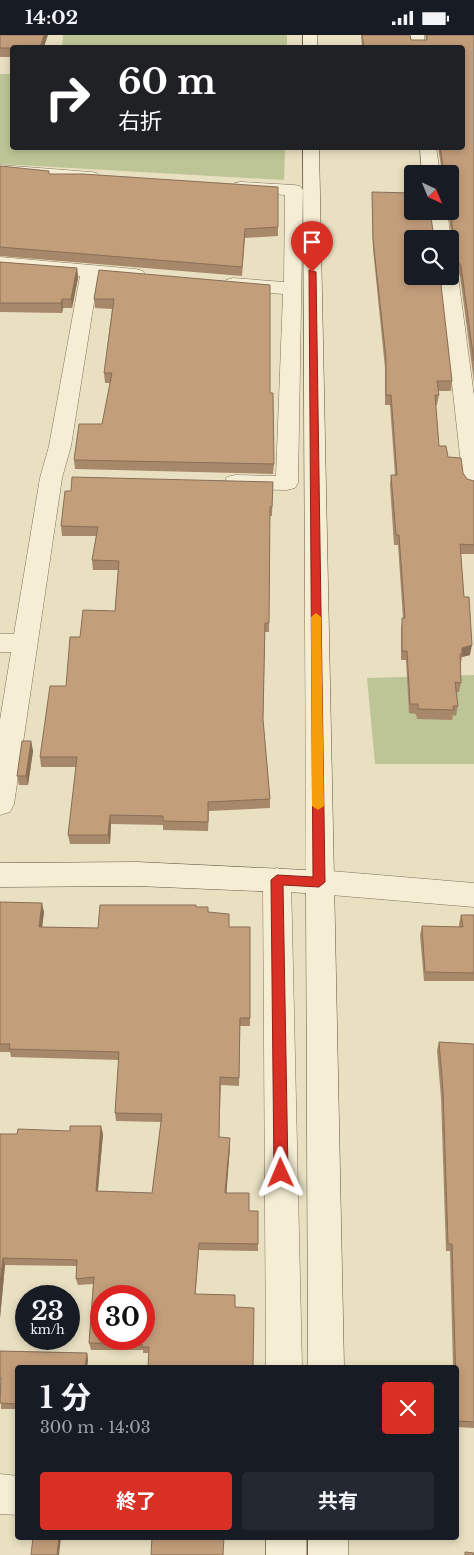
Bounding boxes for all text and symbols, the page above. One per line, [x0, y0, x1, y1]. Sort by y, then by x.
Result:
text: 14:02 [25, 6, 78, 29]
text: 60 m [118, 60, 216, 103]
icon: right [35, 65, 100, 130]
text: 右折 [118, 108, 162, 135]
north arrow [404, 165, 459, 220]
map controls [404, 165, 459, 285]
pin [291, 221, 333, 272]
icon: arrive [298, 228, 326, 256]
button: search [404, 230, 459, 285]
position arrow [254, 1146, 306, 1198]
speed limit sign: 30 [90, 1285, 155, 1350]
text: 23 [31, 1296, 64, 1327]
text: km/h [30, 1322, 65, 1337]
text: 1 分 [40, 1379, 91, 1416]
button: close [382, 1382, 434, 1434]
text: 300 m · 14:03 [40, 1417, 151, 1437]
button: 終了 [40, 1472, 232, 1530]
button: 共有 [242, 1472, 434, 1530]

